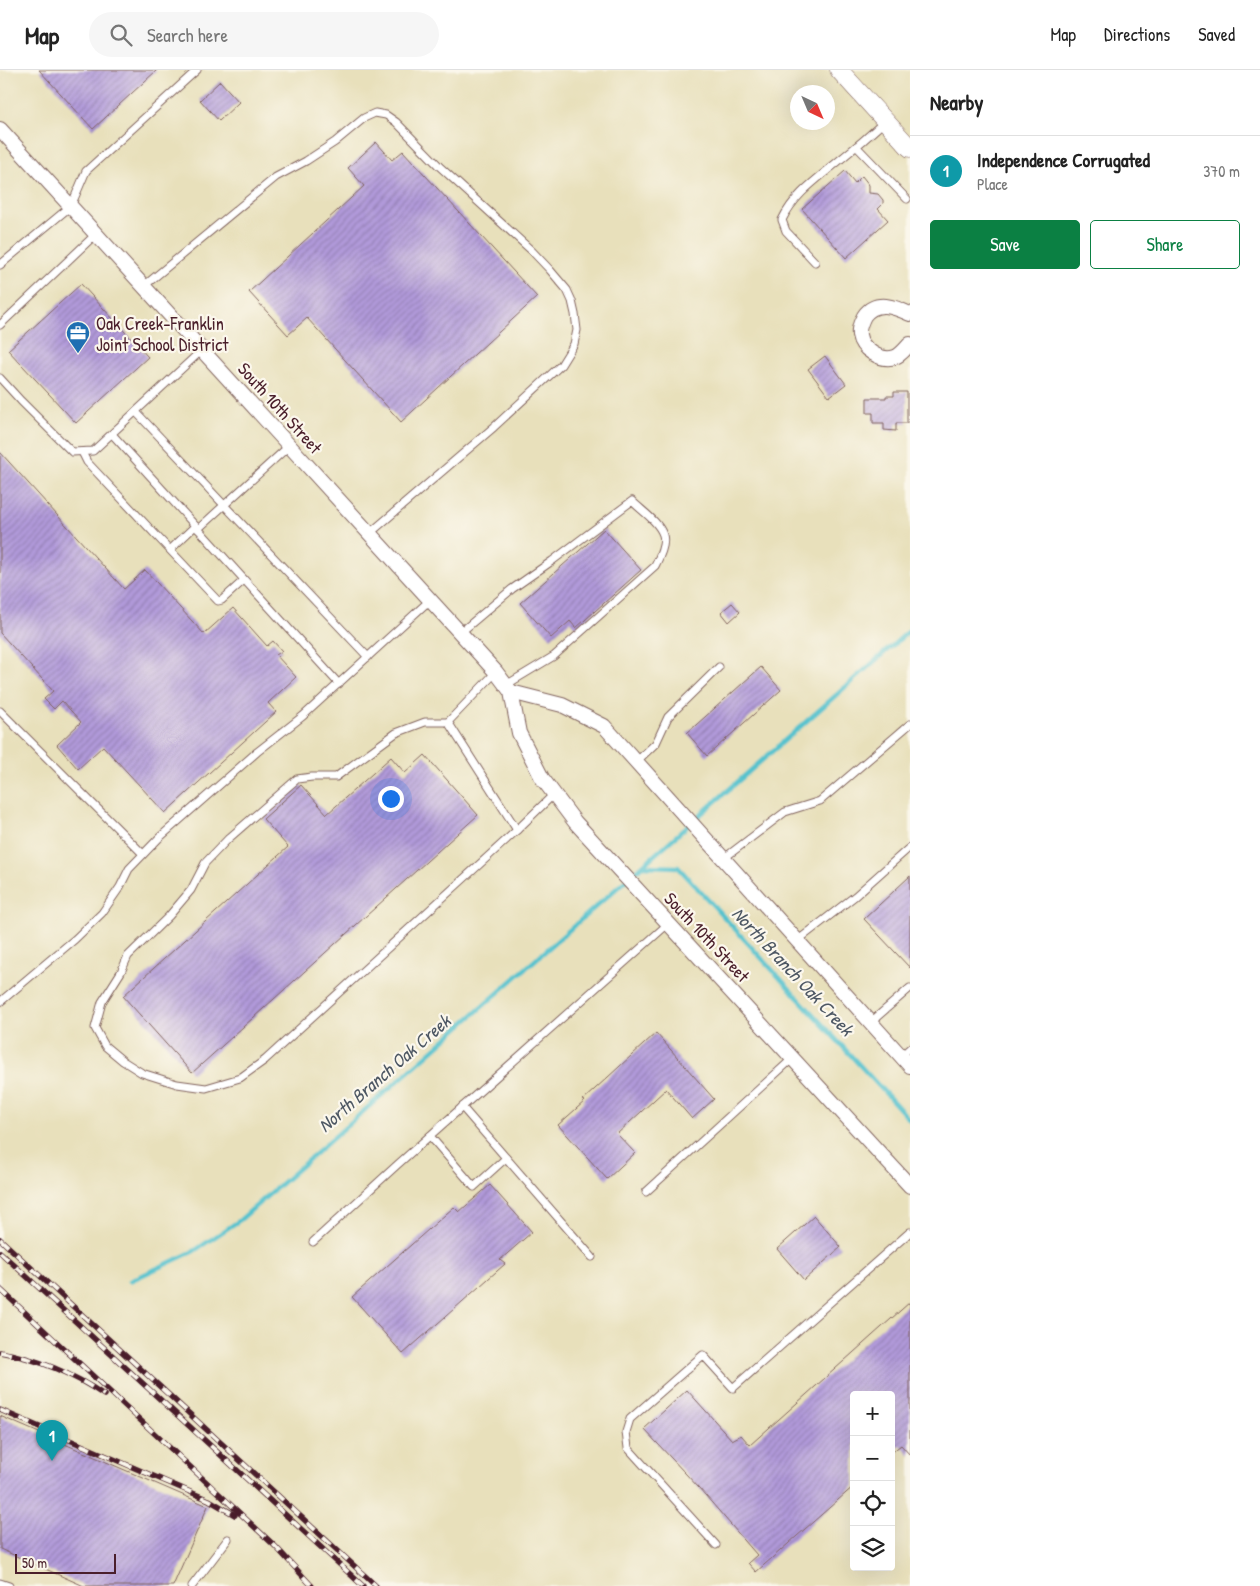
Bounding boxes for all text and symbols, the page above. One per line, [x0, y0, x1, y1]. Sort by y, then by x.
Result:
search box [89, 12, 439, 57]
text: Map [25, 19, 59, 51]
icon: search [107, 21, 135, 49]
text: Search here [147, 22, 228, 48]
text: Map [1051, 22, 1076, 47]
text: Directions [1104, 22, 1170, 47]
text: Saved [1198, 22, 1235, 47]
north arrow [790, 85, 835, 130]
text: Nearby [930, 88, 983, 117]
text: Independence Corrugated [977, 147, 1150, 173]
text: 1 [943, 160, 949, 182]
text: 370 m [1203, 160, 1240, 182]
text: Place [977, 173, 1008, 195]
button: Save [930, 220, 1080, 269]
button: Share [1090, 220, 1240, 269]
place label: Oak Creek-Franklin Joint School District [96, 311, 229, 357]
office icon: Oak Creek-Franklin Joint School District [65, 320, 91, 354]
street label: South 10th Street [232, 357, 328, 460]
your location [378, 786, 404, 812]
street label: South 10th Street [659, 886, 756, 988]
water label: North Branch Oak Creek [726, 901, 861, 1043]
water label: North Branch Oak Creek [312, 1007, 457, 1138]
map controls [850, 1391, 895, 1571]
button: + [850, 1391, 895, 1436]
pin: 1 [36, 1420, 68, 1461]
button: − [850, 1436, 895, 1481]
button: locate [850, 1481, 895, 1526]
button: layers [850, 1526, 895, 1571]
scale bar [15, 1551, 116, 1574]
text: 50 m [22, 1553, 47, 1572]

